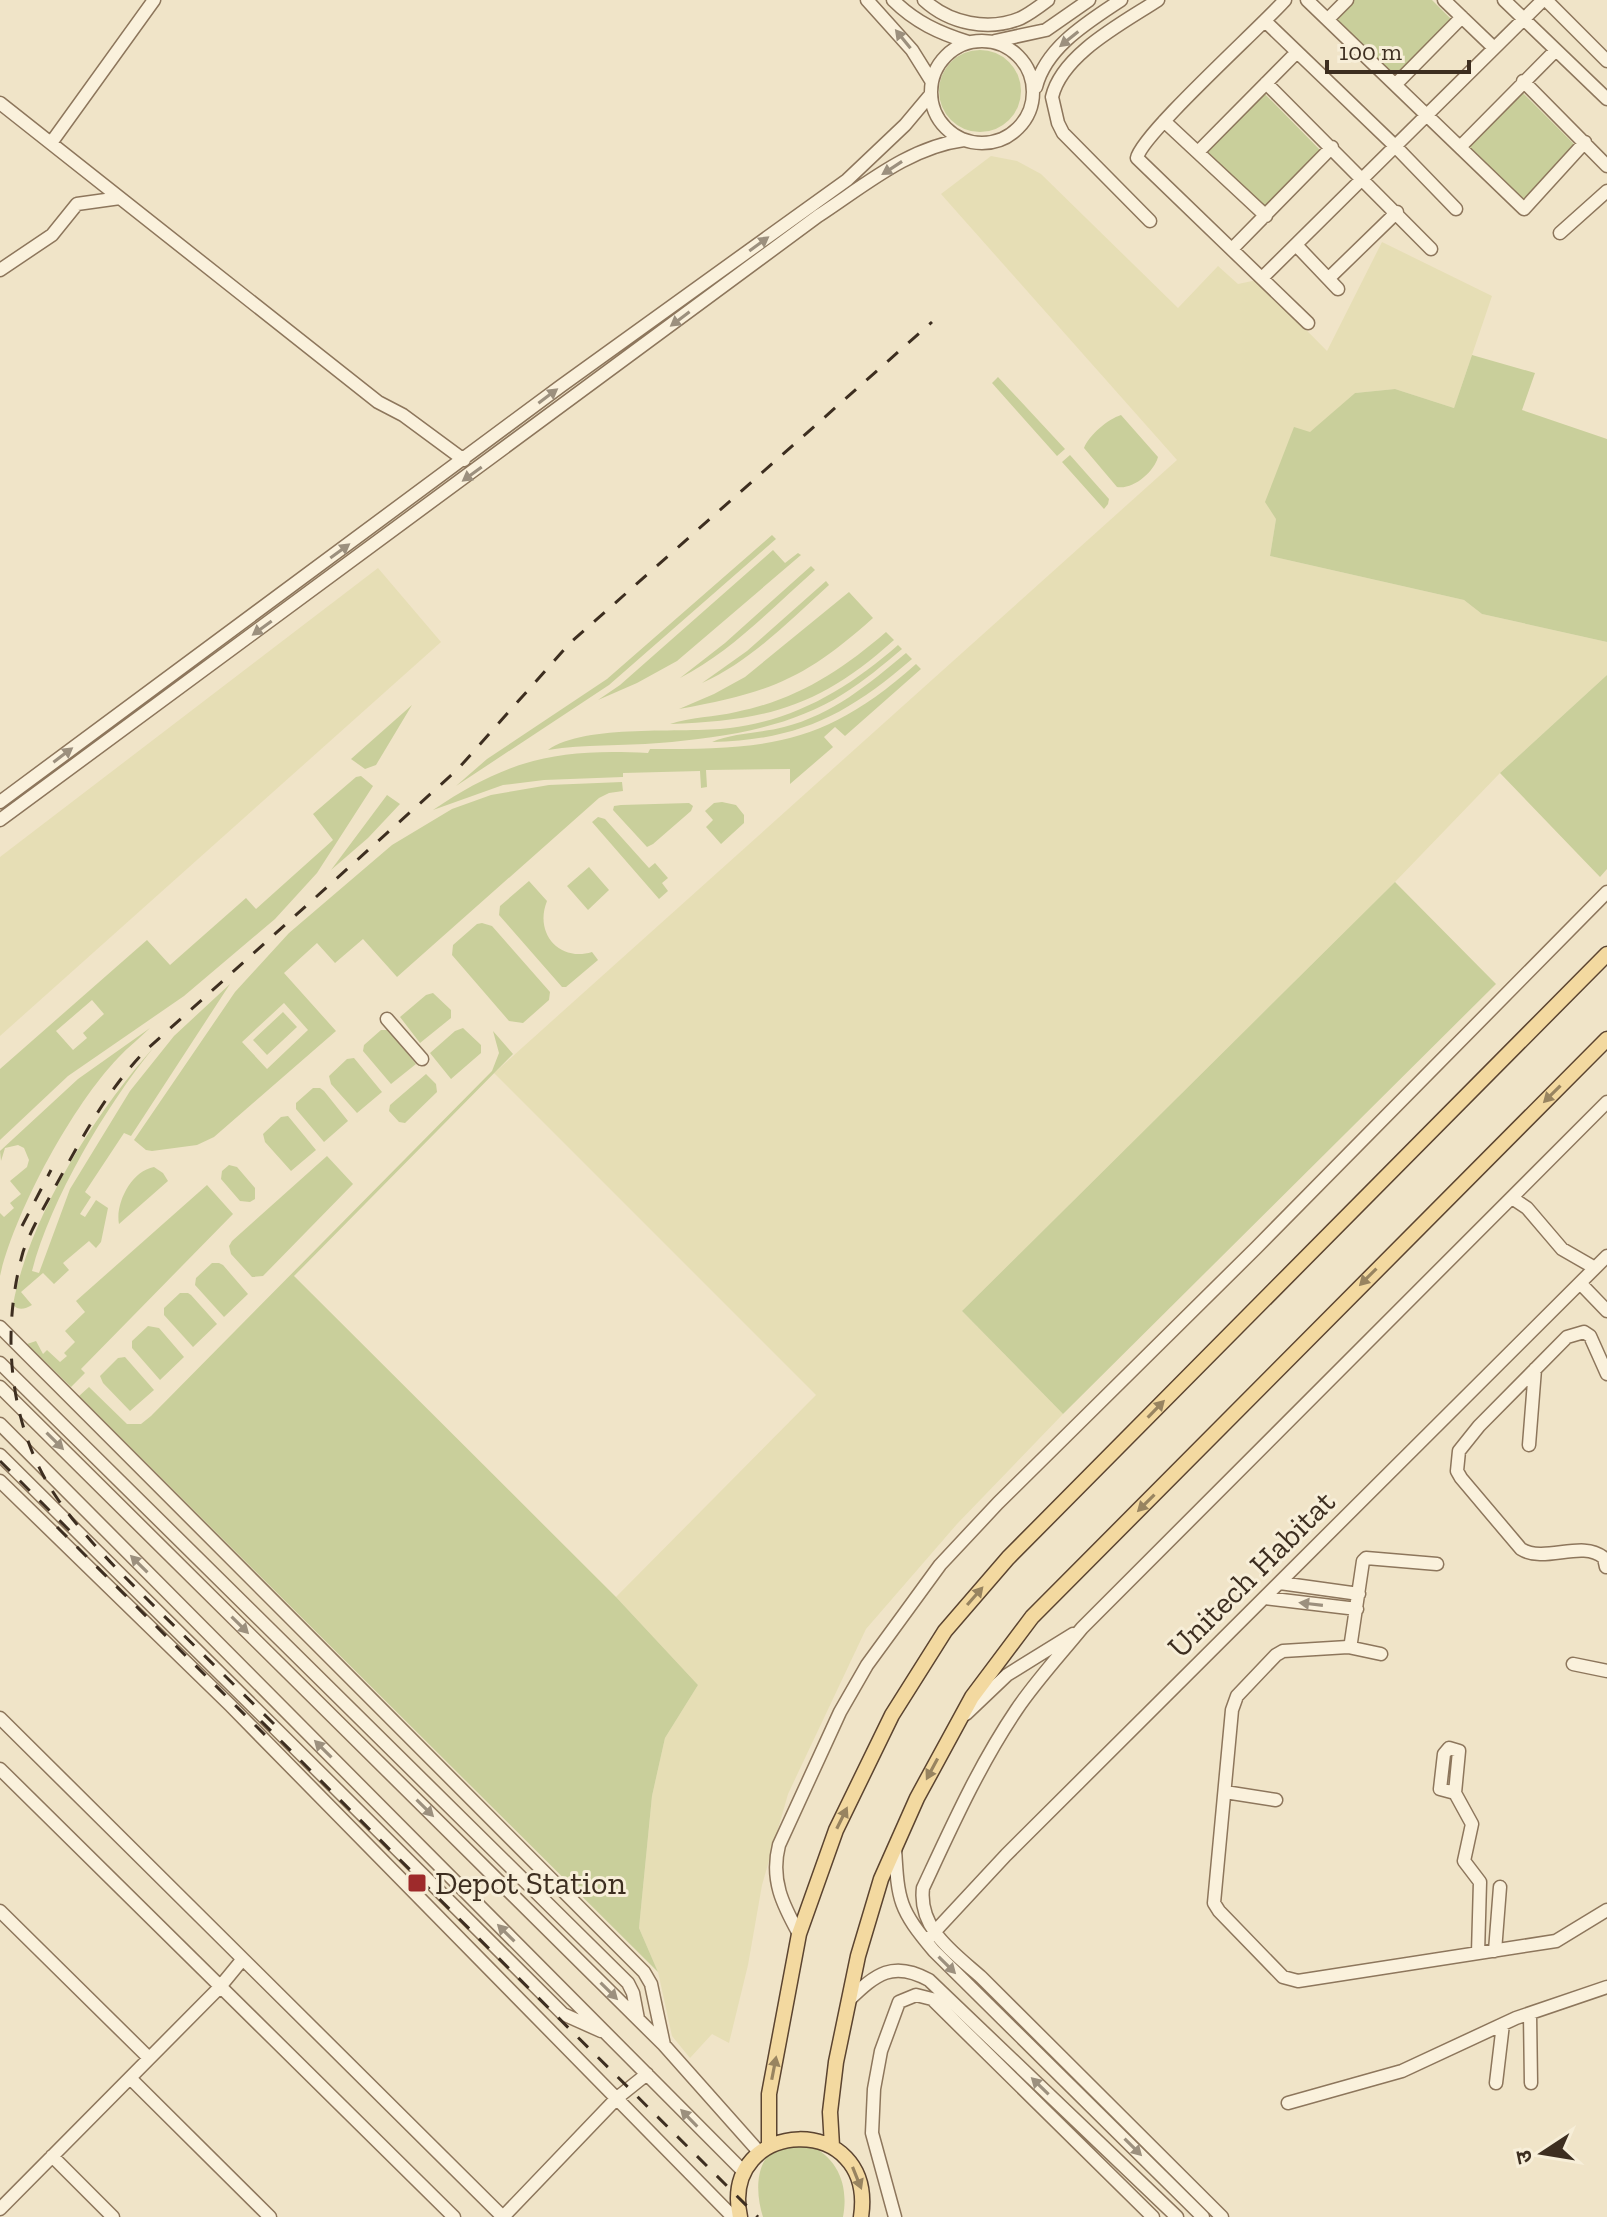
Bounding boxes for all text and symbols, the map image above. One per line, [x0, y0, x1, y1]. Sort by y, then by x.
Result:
scale bar [1327, 24, 1469, 74]
one-way arrow [894, 28, 911, 49]
one-way arrow [1059, 30, 1079, 47]
text: 100 m [1339, 37, 1402, 66]
one-way arrow [881, 160, 903, 175]
one-way arrow [749, 237, 770, 252]
one-way arrow [670, 310, 691, 326]
one-way arrow [538, 389, 559, 405]
one-way arrow [461, 466, 482, 481]
one-way arrow [329, 544, 350, 560]
one-way arrow [252, 620, 273, 635]
one-way arrow [52, 748, 73, 763]
one-way arrow [1543, 1084, 1562, 1103]
one-way arrow [1359, 1267, 1378, 1286]
one-way arrow [1146, 1400, 1165, 1419]
one-way arrow [45, 1432, 64, 1450]
street label: Unitech Habitat [1160, 1482, 1343, 1665]
one-way arrow [1137, 1493, 1156, 1512]
one-way arrow [130, 1555, 149, 1574]
one-way arrow [966, 1586, 983, 1606]
one-way arrow [1298, 1597, 1323, 1610]
one-way arrow [230, 1615, 249, 1633]
one-way arrow [314, 1740, 332, 1759]
one-way arrow [926, 1758, 940, 1780]
one-way arrow [415, 1798, 434, 1816]
one-way arrow [835, 1806, 849, 1830]
place label: Depot Station [435, 1864, 626, 1902]
marker: Depot Station [406, 1872, 428, 1894]
one-way arrow [497, 1924, 516, 1943]
one-way arrow [938, 1955, 956, 1974]
one-way arrow [599, 1981, 618, 2000]
one-way arrow [768, 2055, 780, 2080]
one-way arrow [1031, 2077, 1050, 2095]
one-way arrow [680, 2109, 698, 2128]
north arrow [1503, 2113, 1583, 2193]
one-way arrow [1123, 2138, 1142, 2156]
text: उ [1509, 2147, 1538, 2166]
one-way arrow [850, 2166, 863, 2190]

